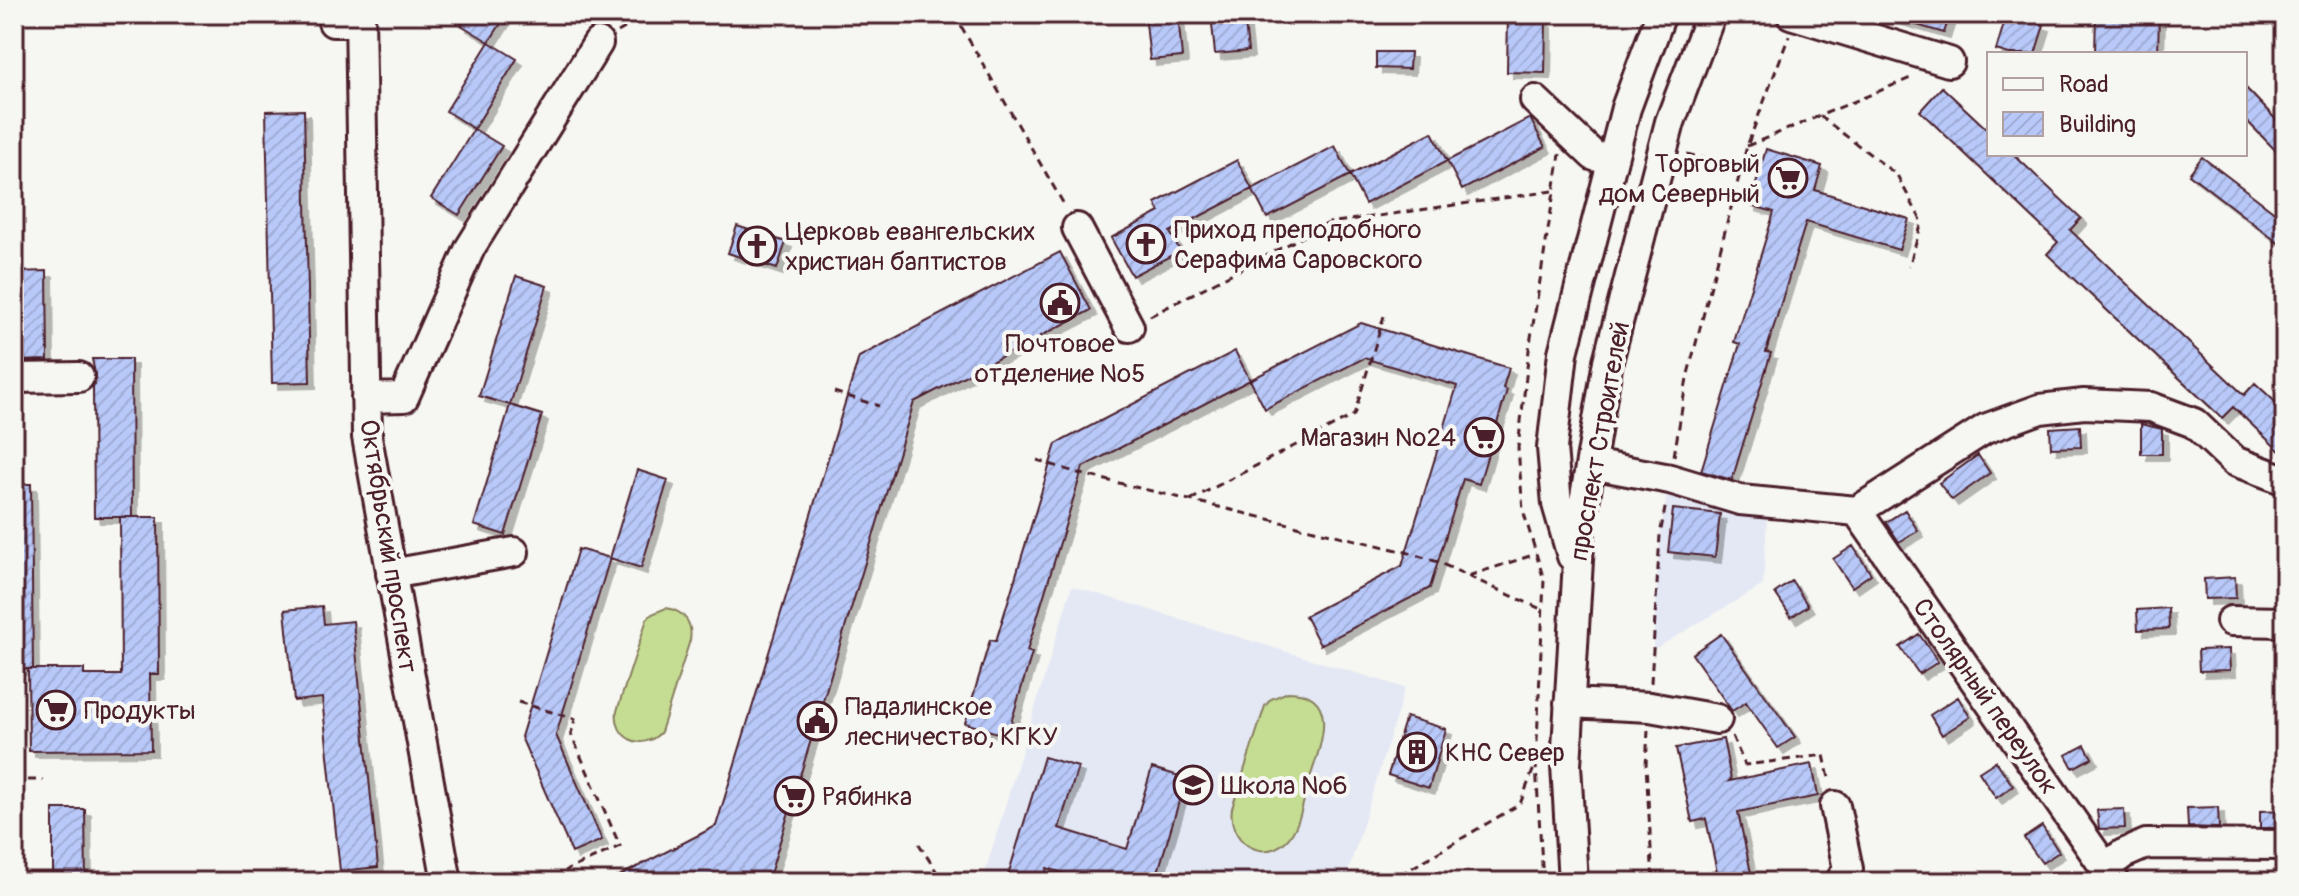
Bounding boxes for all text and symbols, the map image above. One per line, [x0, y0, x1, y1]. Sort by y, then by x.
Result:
legend [1987, 52, 2247, 156]
text: Road [2059, 70, 2109, 99]
text: Building [2059, 110, 2136, 139]
place label: Торговый дом Северный [1599, 148, 1760, 210]
supermarket icon: Торговый дом Северный [1767, 157, 1809, 199]
place label: Приход преподобного Серафима Саровского [1174, 214, 1423, 276]
place label: Церковь евангельских христиан баптистов [785, 216, 1036, 278]
church icon: Приход преподобного Серафима Саровского [1125, 223, 1167, 265]
church icon: Церковь евангельских христиан баптистов [736, 225, 778, 267]
public building icon: Почтовое отделение №5 [1039, 282, 1081, 324]
street label: проспект Строителей [1563, 319, 1637, 563]
place label: Почтовое отделение №5 [975, 328, 1145, 390]
supermarket icon: Магазин №24 [1463, 416, 1505, 458]
street label: Октябрьский проспект [352, 417, 424, 675]
place label: Магазин №24 [1300, 422, 1456, 454]
street label: Столярный переулок [1905, 592, 2065, 801]
supermarket icon: Продукты [35, 689, 77, 731]
place label: Падалинское лесничество, КГКУ [845, 691, 1058, 753]
place label: Продукты [84, 695, 196, 727]
public building icon: Падалинское лесничество, КГКУ [796, 700, 838, 742]
building icon: КНС Север [1396, 731, 1438, 773]
place label: КНС Север [1445, 737, 1565, 769]
school or university icon: Школа №6 [1172, 764, 1214, 806]
place label: Школа №6 [1221, 770, 1348, 802]
supermarket icon: Рябинка [773, 775, 815, 817]
place label: Рябинка [822, 781, 912, 813]

